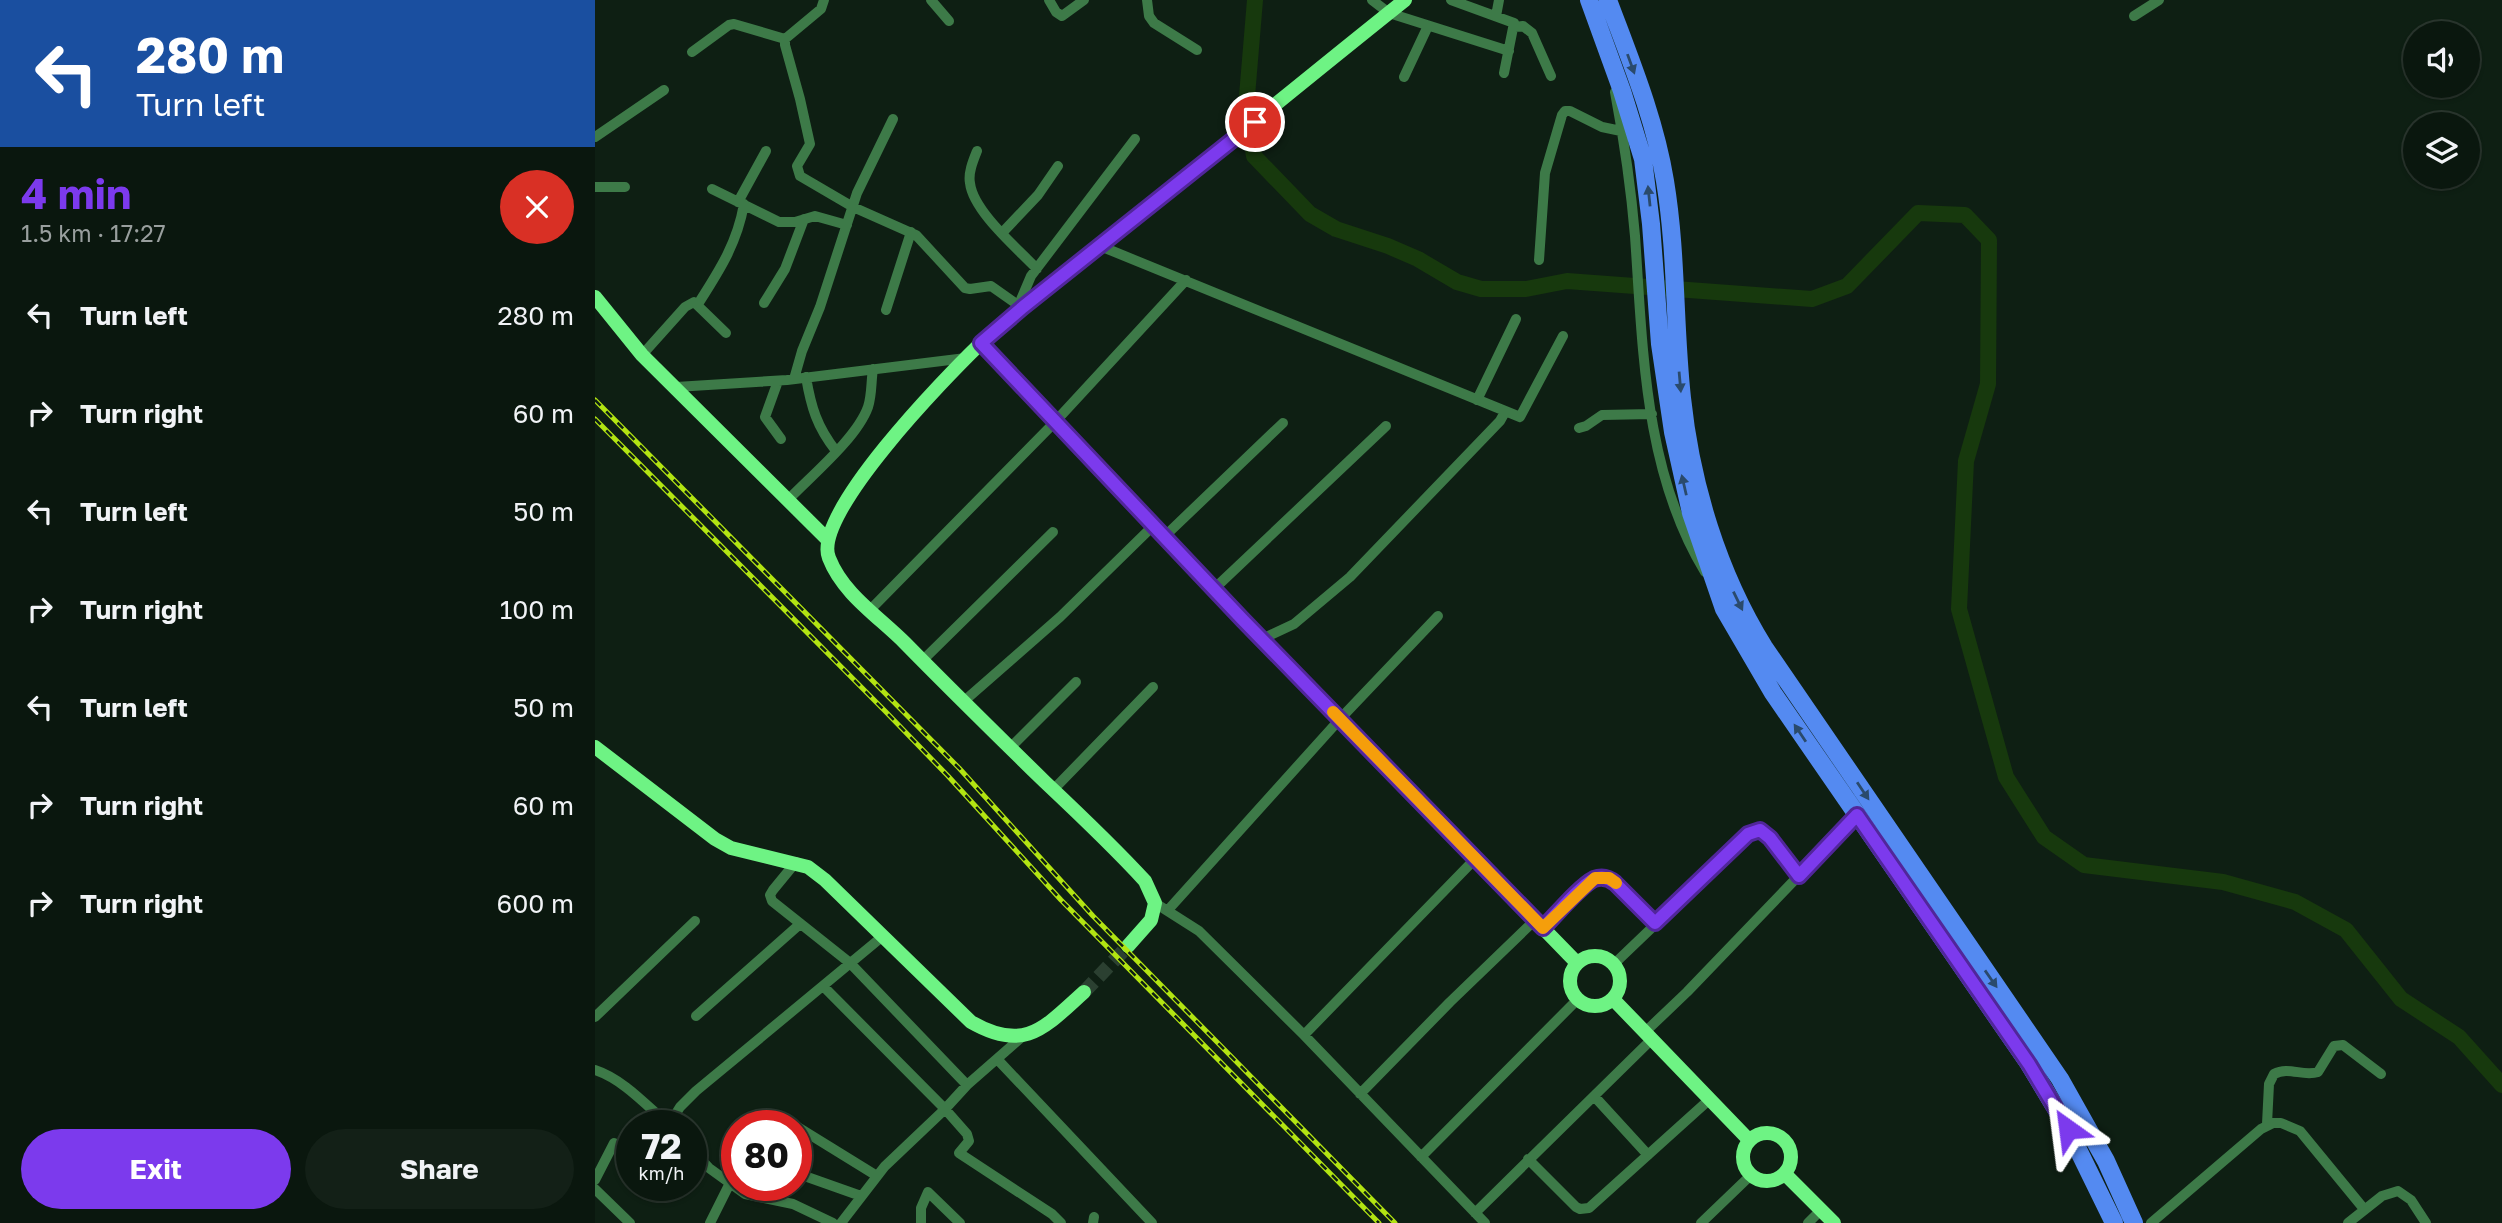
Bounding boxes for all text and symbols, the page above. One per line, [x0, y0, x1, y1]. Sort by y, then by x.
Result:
map controls [2403, 21, 2480, 189]
button: sound [2403, 21, 2480, 98]
text: 280 m [136, 25, 284, 84]
icon: left [21, 28, 112, 119]
one-way arrow [1626, 54, 1637, 75]
text: Turn left [136, 85, 265, 123]
pin [1225, 92, 1285, 152]
icon: arrive [1236, 103, 1274, 141]
button: layers [2403, 112, 2480, 189]
text: 4 min [21, 168, 131, 218]
button: close [500, 170, 574, 244]
one-way arrow [1643, 185, 1654, 207]
text: 1.5 km · 17:27 [21, 219, 166, 247]
icon: left [21, 296, 59, 334]
text: Turn left [80, 300, 188, 331]
text: 280 m [497, 300, 574, 331]
one-way arrow [1675, 371, 1686, 393]
icon: right [21, 394, 59, 432]
text: Turn right [80, 398, 203, 429]
text: 60 m [513, 398, 574, 429]
one-way arrow [1678, 474, 1689, 496]
icon: left [21, 492, 59, 530]
text: Turn left [80, 496, 188, 527]
text: 50 m [513, 496, 574, 527]
icon: right [21, 590, 59, 628]
one-way arrow [1732, 591, 1744, 611]
text: Turn right [80, 594, 203, 625]
text: 100 m [500, 594, 574, 625]
icon: left [21, 688, 59, 726]
text: Turn left [80, 692, 188, 723]
text: 50 m [513, 692, 574, 723]
one-way arrow [1793, 724, 1807, 742]
one-way arrow [1856, 781, 1869, 801]
icon: right [21, 786, 59, 824]
text: Turn right [80, 790, 203, 821]
text: 60 m [513, 790, 574, 821]
icon: right [21, 884, 59, 922]
text: Turn right [80, 888, 203, 919]
text: 600 m [497, 888, 574, 919]
one-way arrow [1984, 970, 1998, 988]
position arrow [2031, 1092, 2105, 1166]
speed limit sign: 80 [721, 1110, 812, 1201]
text: 72 [641, 1125, 682, 1167]
button: Exit [21, 1129, 291, 1209]
button: Share [305, 1129, 574, 1209]
text: km/h [639, 1162, 684, 1184]

